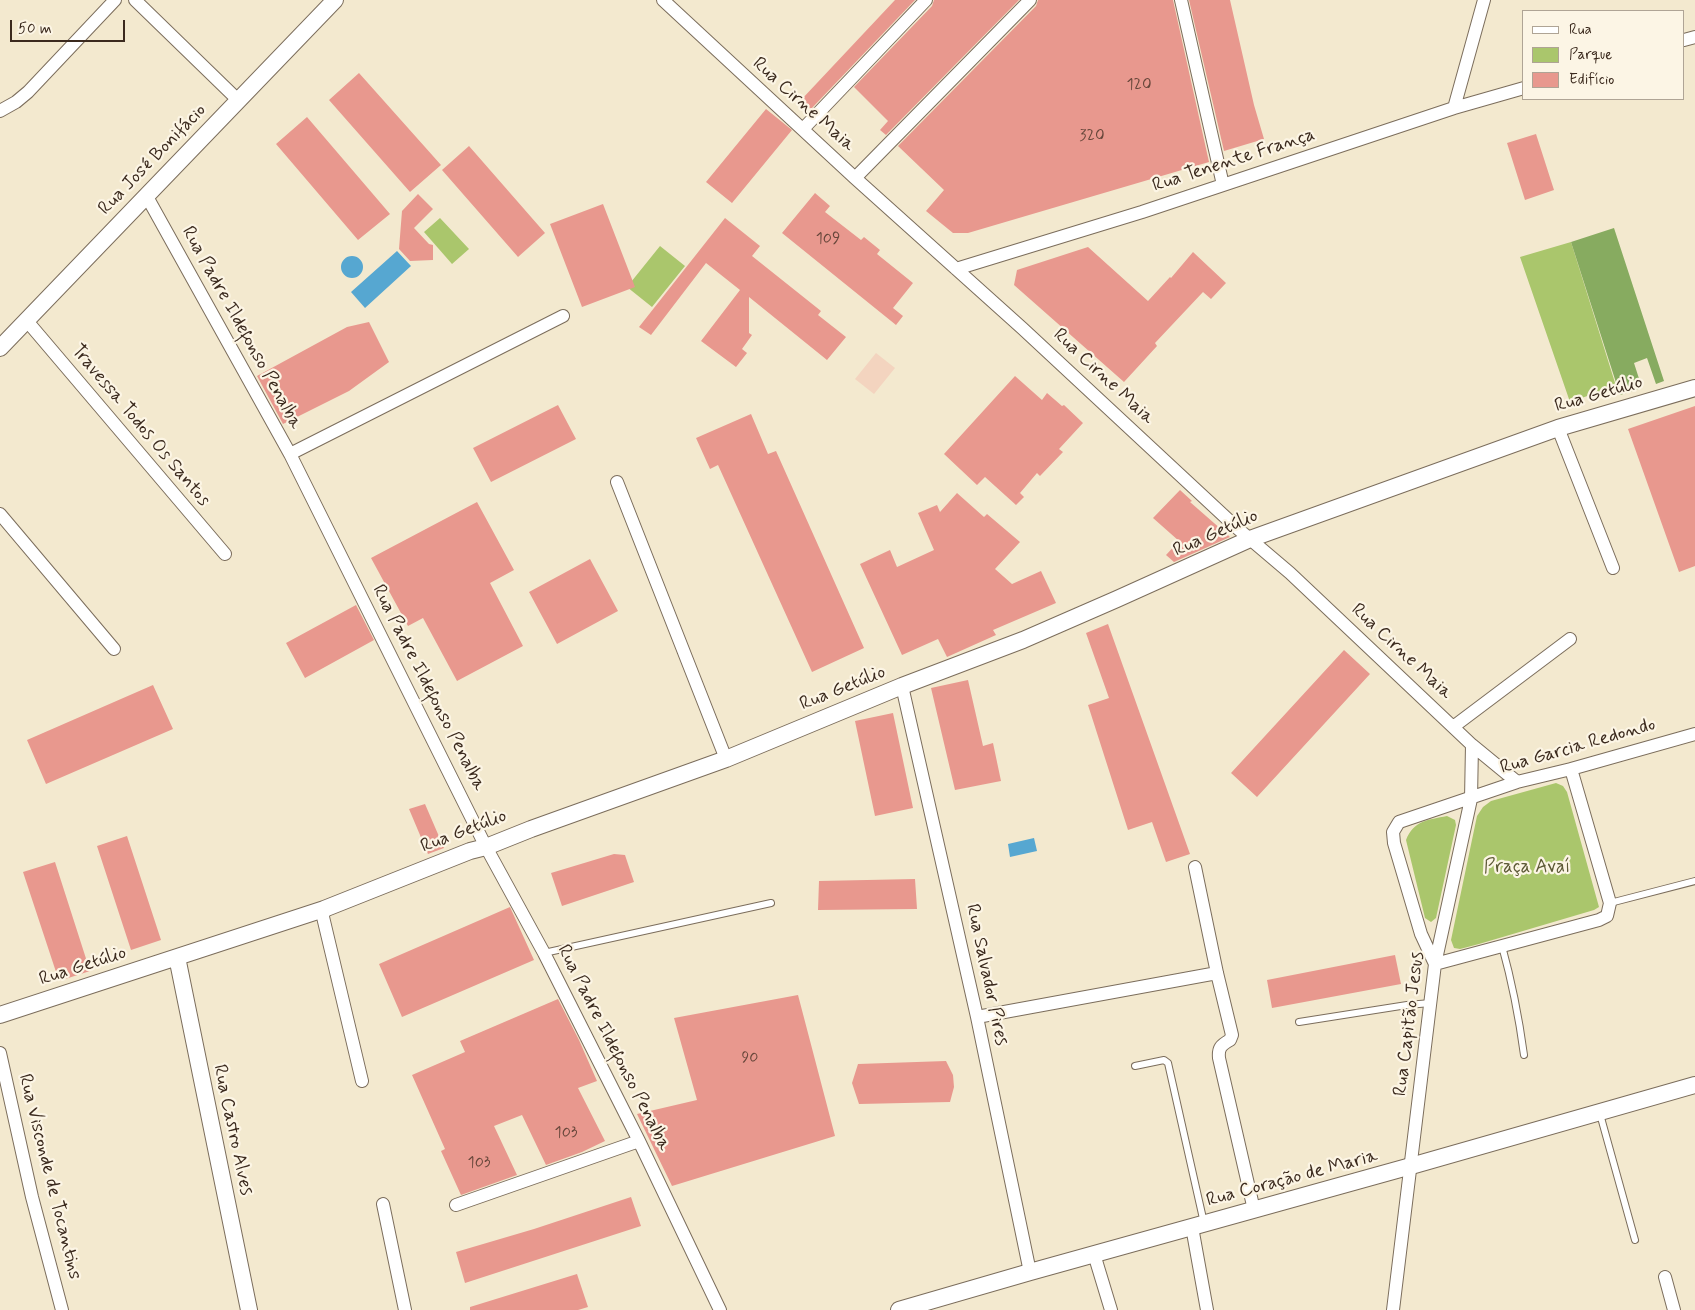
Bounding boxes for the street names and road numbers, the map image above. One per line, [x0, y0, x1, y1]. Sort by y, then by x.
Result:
street label: Rua Cirne Maia [747, 53, 859, 157]
street label: Rua José Bonifácio [94, 100, 212, 220]
street label: Rua Tenente França [1150, 124, 1318, 198]
street label: Rua Padre Ildefonso Penalba [176, 223, 306, 433]
street label: Rua Cirne Maia [1048, 324, 1158, 430]
street label: Travessa Todos Os Santos [66, 340, 214, 512]
street label: Rua Getúlio [1552, 372, 1646, 418]
street label: Rua Getúlio [1170, 505, 1262, 563]
street label: Rua Padre Ildefonso Penalba [366, 581, 490, 795]
street label: Rua Cirne Maia [1346, 599, 1456, 705]
street label: Rua Getúlio [797, 661, 889, 717]
street label: Rua Garcia Redondo [1498, 714, 1658, 780]
street label: Rua Getúlio [418, 805, 510, 859]
street label: Rua Salvador Pires [960, 902, 1012, 1048]
street label: Rua Padre Ildefonso Penalba [551, 941, 675, 1155]
street label: Rua Getúlio [36, 942, 130, 992]
street label: Rua Capitão Jesus [1390, 950, 1430, 1098]
street label: Rua Castro Alves [207, 1062, 257, 1198]
street label: Rua Visconde de Tocantins [12, 1072, 86, 1282]
street label: Rua Coração de Maria [1204, 1145, 1380, 1213]

